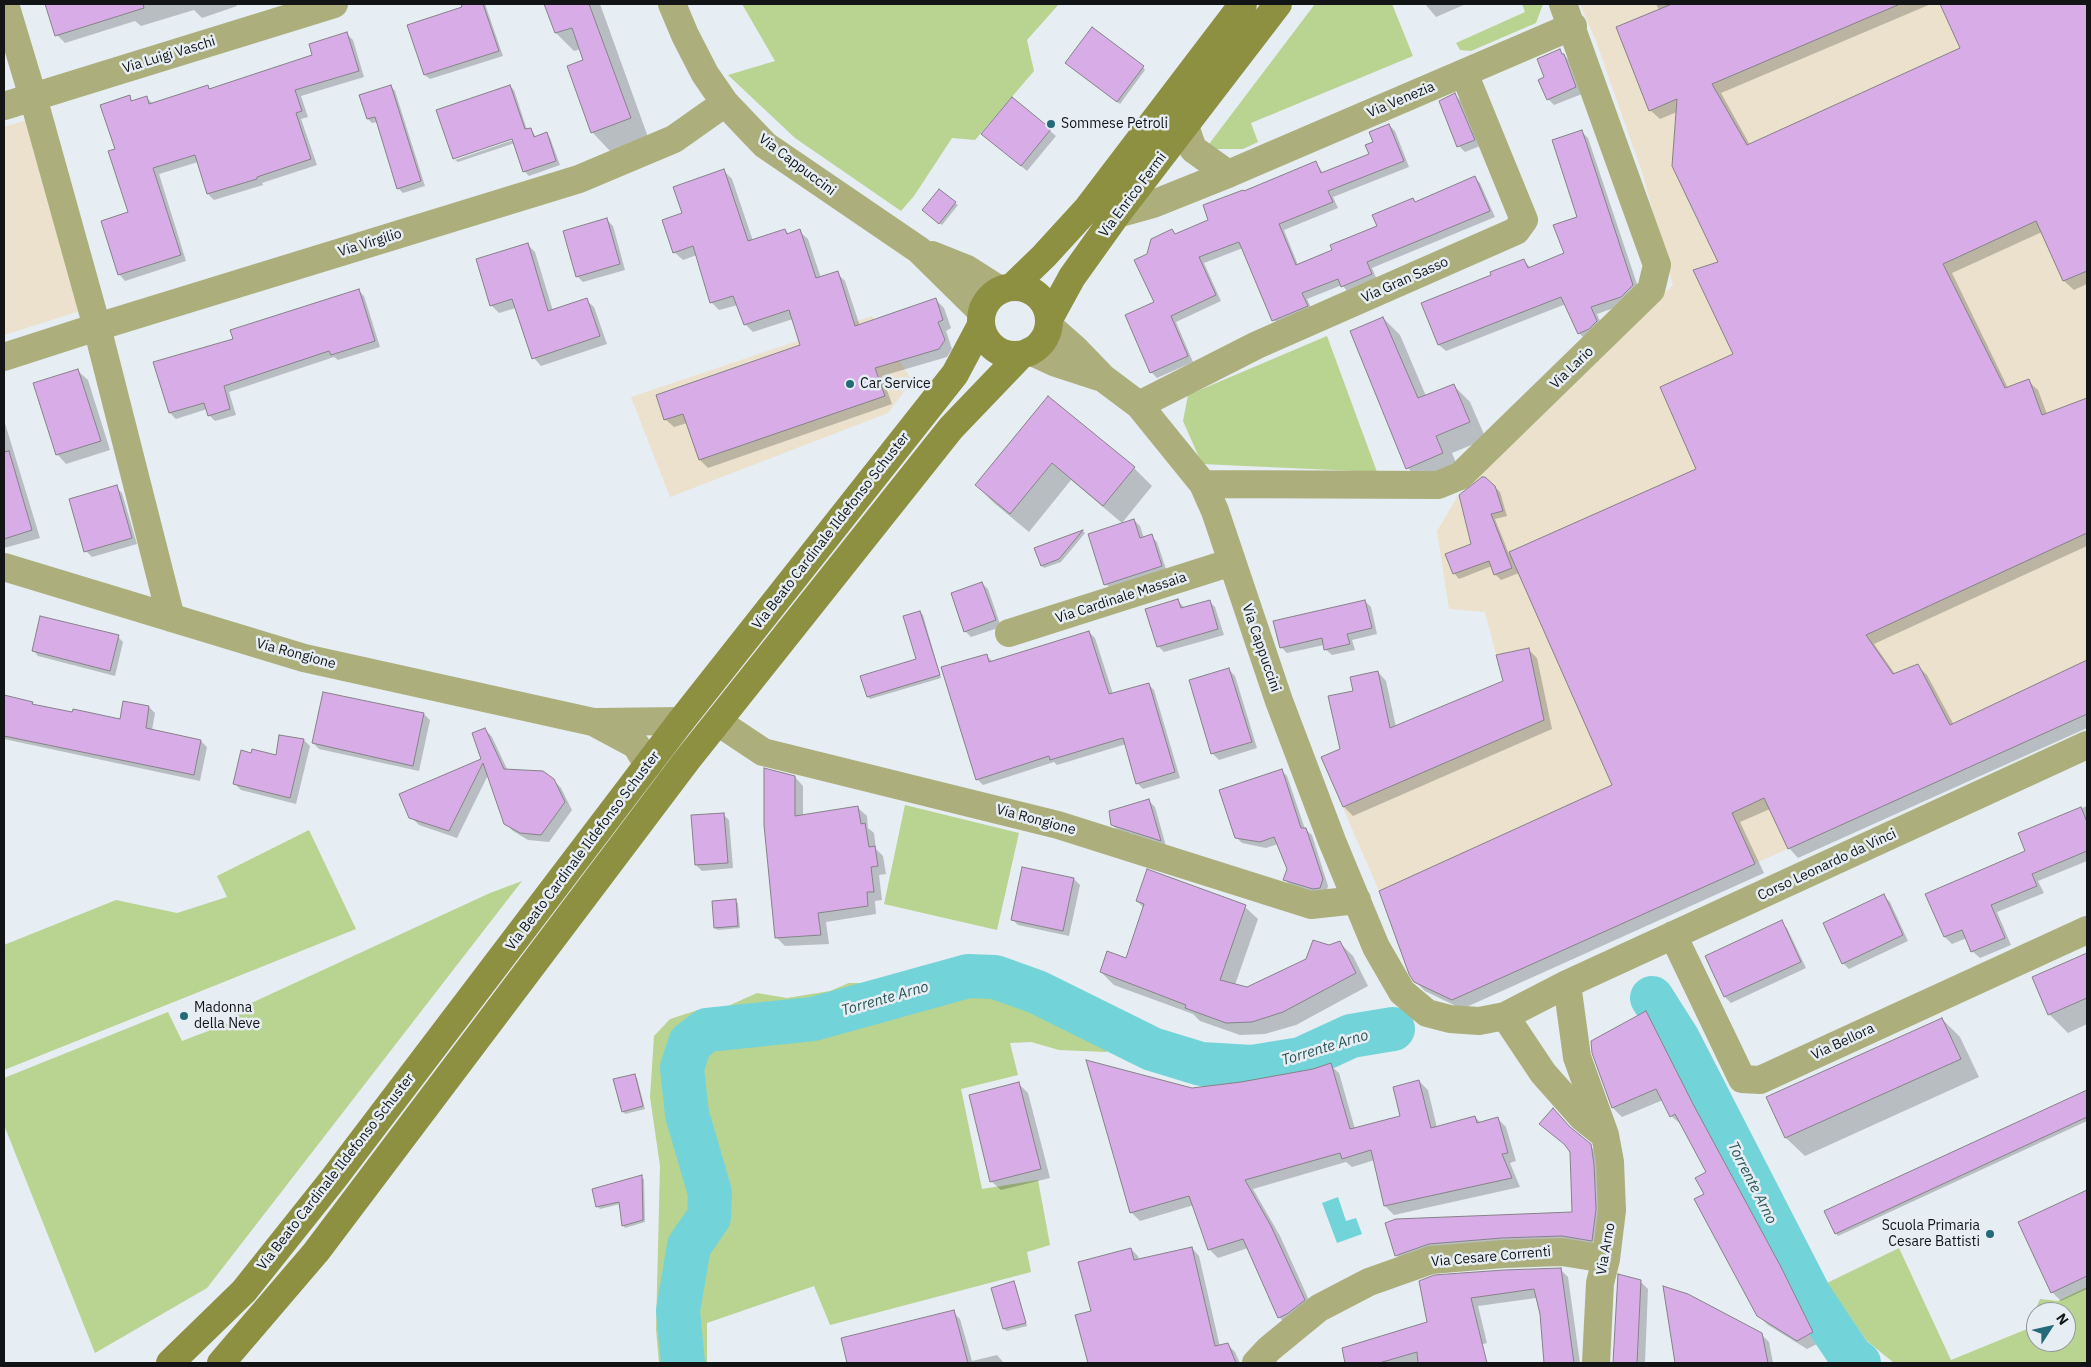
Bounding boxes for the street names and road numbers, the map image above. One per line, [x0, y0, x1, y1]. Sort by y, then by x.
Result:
street label: Via Luigi Vaschi [121, 33, 217, 77]
street label: Via Venezia [1365, 78, 1437, 122]
street label: Via Cappuccini [755, 131, 839, 199]
street label: Via Enrico Fermi [1096, 149, 1170, 241]
street label: Via Virgilio [336, 225, 404, 261]
street label: Via Gran Sasso [1359, 253, 1451, 307]
street label: Via Lario [1547, 343, 1597, 393]
street label: Via Beato Cardinale Ildefonso Schuster [749, 429, 913, 633]
street label: Via Cardinale Massaia [1053, 569, 1189, 627]
street label: Via Cappuccini [1238, 602, 1284, 694]
street label: Via Rongione [254, 635, 338, 673]
street label: Via Beato Cardinale Ildefonso Schuster [503, 748, 663, 954]
street label: Via Rongione [994, 801, 1078, 839]
street label: Corso Leonardo da Vinci [1755, 825, 1899, 905]
street label: Via Bellora [1809, 1020, 1877, 1064]
street label: Via Beato Cardinale Ildefonso Schuster [254, 1070, 418, 1274]
street label: Via Arno [1593, 1222, 1619, 1276]
street label: Via Cesare Correnti [1430, 1243, 1552, 1271]

